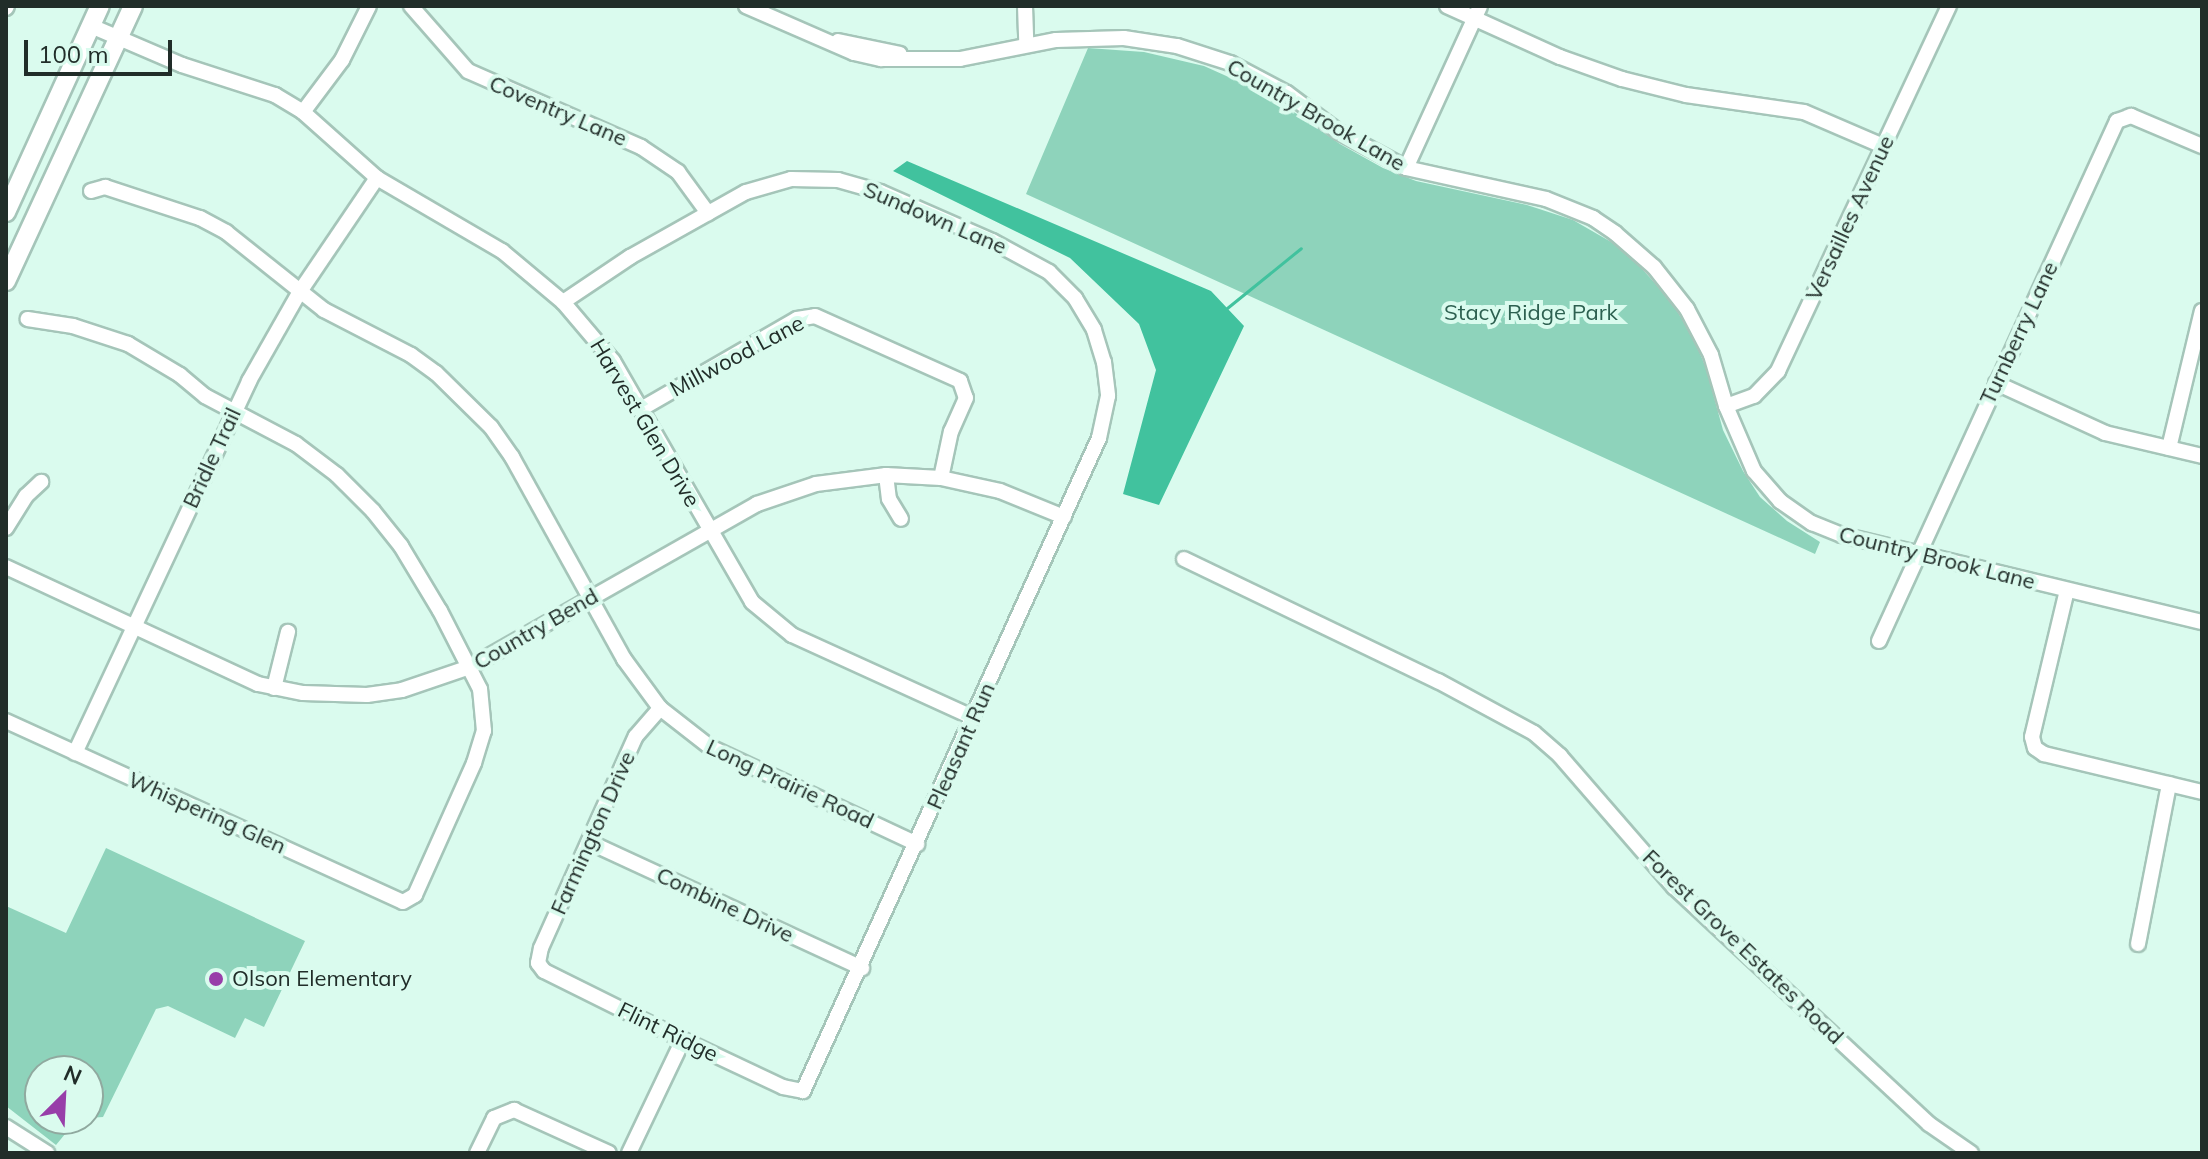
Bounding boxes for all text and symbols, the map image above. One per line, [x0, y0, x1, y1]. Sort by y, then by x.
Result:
scale bar [28, 24, 176, 74]
text: 100 m [38, 39, 109, 69]
street label: Country Brook Lane [1222, 53, 1410, 177]
street label: Coventry Lane [485, 70, 631, 152]
street label: Versailles Avenue [1800, 131, 1900, 305]
street label: Sundown Lane [860, 176, 1010, 260]
street label: Turnberry Lane [1974, 257, 2064, 409]
park label: Stacy Ridge Park [1444, 300, 1618, 326]
street label: Millwood Lane [666, 310, 808, 402]
street label: Harvest Glen Drive [584, 334, 706, 512]
street label: Bridle Trail [177, 404, 247, 512]
street label: Country Brook Lane [1836, 521, 2038, 595]
street label: Country Bend [469, 583, 603, 675]
street label: Pleasant Run [921, 679, 1001, 813]
street label: Long Prairie Road [702, 734, 878, 834]
street label: Farmington Drive [545, 747, 641, 919]
street label: Whispering Glen [124, 766, 290, 860]
street label: Forest Grove Estates Road [1637, 844, 1849, 1050]
street label: Combine Drive [652, 862, 798, 948]
place label: Olson Elementary [232, 966, 412, 992]
marker: Olson Elementary [207, 970, 225, 988]
street label: Flint Ridge [614, 996, 722, 1068]
north arrow [24, 1055, 104, 1135]
text: N [60, 1059, 86, 1091]

